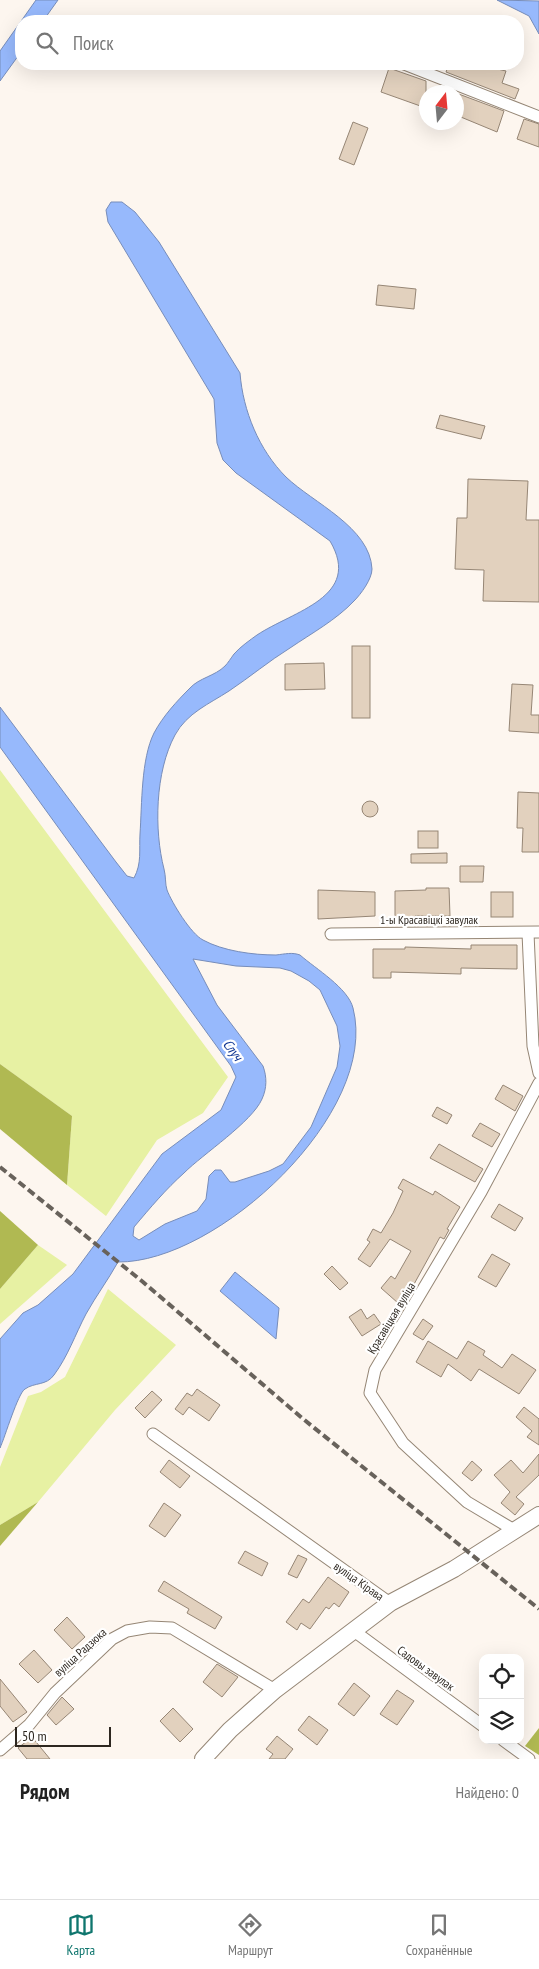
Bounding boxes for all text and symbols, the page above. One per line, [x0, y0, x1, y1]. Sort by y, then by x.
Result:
search box [15, 15, 524, 70]
icon: search [33, 29, 61, 57]
text: Поиск [73, 31, 114, 55]
north arrow [419, 85, 464, 130]
street label: 1-ы Красавіцкі завулак [380, 912, 478, 927]
water label: Случ [219, 1036, 248, 1066]
street label: Красавіцкая вуліца [364, 1279, 418, 1357]
street label: вуліца Кірава [331, 1558, 387, 1604]
street label: вуліца Радзюка [51, 1625, 109, 1679]
street label: Садовы завулак [394, 1642, 458, 1694]
map controls [479, 1654, 524, 1744]
button: locate [479, 1654, 524, 1699]
button: layers [479, 1699, 524, 1744]
scale bar [15, 1724, 111, 1747]
text: 50 m [22, 1727, 47, 1745]
text: Рядом [20, 1778, 70, 1805]
text: Найдено: 0 [456, 1782, 519, 1802]
tab: Карта [67, 1911, 95, 1959]
tab: Маршрут [228, 1911, 273, 1959]
tab: Сохранённые [406, 1911, 472, 1959]

